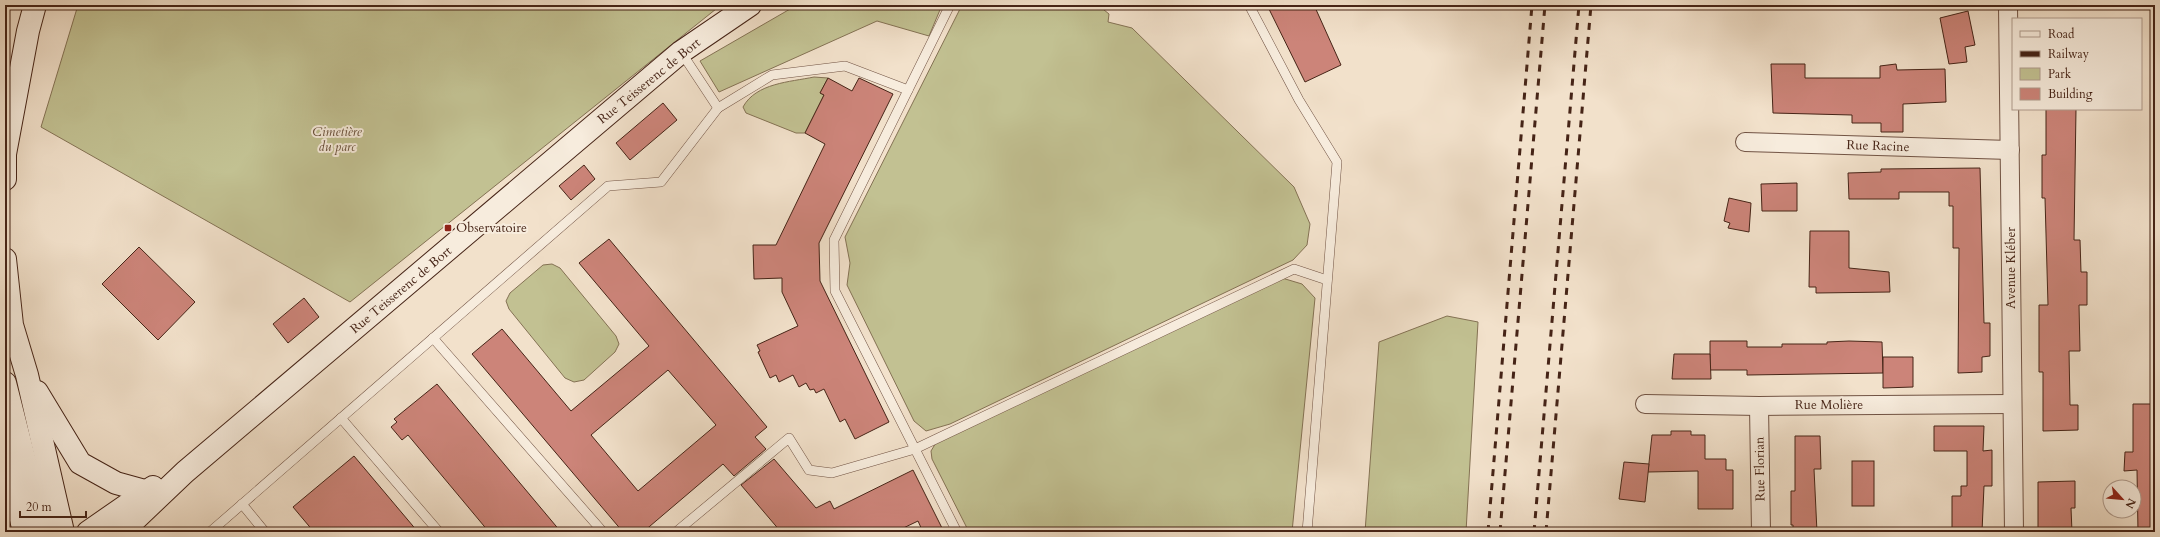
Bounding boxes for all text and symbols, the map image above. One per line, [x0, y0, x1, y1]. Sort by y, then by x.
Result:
legend [2012, 18, 2142, 110]
text: Road [2048, 26, 2075, 42]
street label: Rue Teisserenc de Bort [594, 34, 704, 128]
text: Railway [2048, 46, 2090, 62]
text: Park [2048, 66, 2072, 82]
text: Building [2048, 86, 2093, 102]
park label: Cimetière du parc [312, 123, 363, 156]
street label: Rue Racine [1846, 136, 1910, 156]
place label: Observatoire [456, 219, 527, 237]
marker: Observatoire [443, 223, 453, 233]
street label: Avenue Kléber [2002, 227, 2020, 309]
street label: Rue Teisserenc de Bort [346, 242, 456, 338]
street label: Rue Molière [1795, 396, 1863, 414]
street label: Rue Florian [1750, 436, 1770, 501]
north arrow [2102, 479, 2142, 519]
scale bar [20, 493, 86, 519]
text: N [2121, 496, 2139, 511]
text: 20 m [26, 499, 53, 515]

